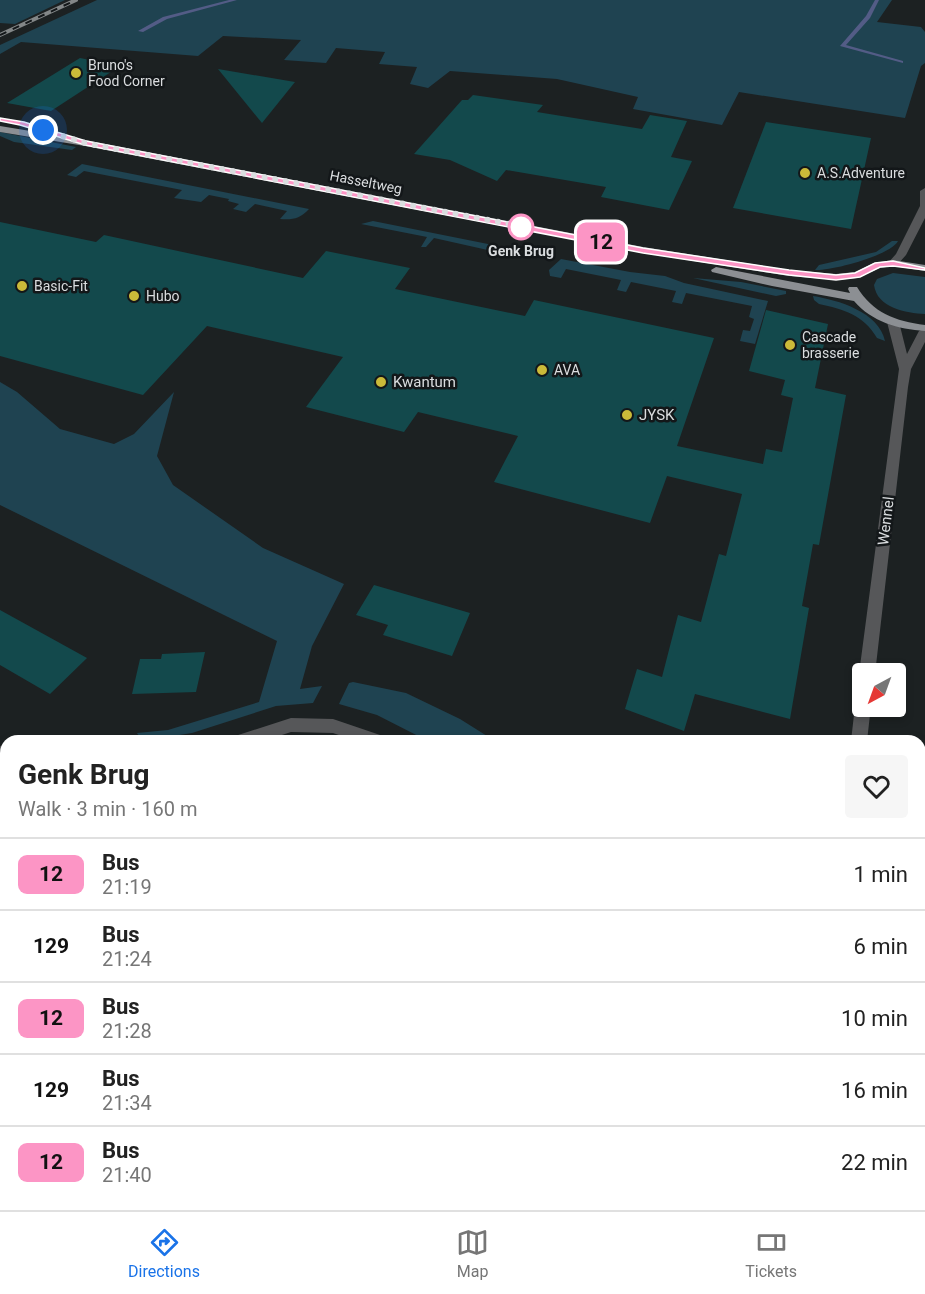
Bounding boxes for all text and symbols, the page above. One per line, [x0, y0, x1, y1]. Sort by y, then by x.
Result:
place label: Bruno's Food Corner [88, 57, 165, 89]
marker: Bruno's Food Corner [69, 66, 83, 80]
your location [28, 115, 58, 145]
place label: A.S.Adventure [817, 165, 905, 181]
marker: A.S.Adventure [798, 166, 812, 180]
street label: Hasseltweg [329, 167, 403, 197]
marker: Genk Brug [508, 214, 534, 240]
line badge: 12 [574, 222, 628, 262]
text: 12 [589, 230, 613, 254]
place label: Genk Brug [488, 243, 554, 259]
place label: Basic-Fit [34, 278, 88, 294]
marker: Basic-Fit [15, 279, 29, 293]
place label: Hubo [146, 288, 180, 304]
marker: Hubo [127, 289, 141, 303]
place label: Cascade brasserie [802, 329, 859, 361]
marker: Cascade brasserie [783, 338, 797, 352]
place label: AVA [554, 362, 580, 378]
marker: AVA [535, 363, 549, 377]
place label: Kwantum [393, 373, 456, 391]
marker: Kwantum [374, 375, 388, 389]
place label: JYSK [639, 406, 675, 424]
marker: JYSK [620, 408, 634, 422]
street label: Wennel [874, 495, 898, 547]
north arrow [852, 663, 906, 717]
map controls [852, 663, 906, 717]
button: heart [845, 755, 908, 818]
text: Genk Brug [18, 758, 150, 791]
text: Walk · 3 min · 160 m [18, 797, 197, 821]
text: Bus [102, 850, 140, 875]
text: 12 [39, 862, 63, 886]
text: 1 min [853, 862, 908, 887]
text: 21:19 [102, 875, 152, 899]
text: Bus [102, 922, 140, 947]
text: 129 [33, 934, 69, 958]
text: 6 min [853, 934, 908, 959]
text: 21:24 [102, 947, 152, 971]
text: Bus [102, 994, 140, 1019]
text: 12 [39, 1006, 63, 1030]
text: 10 min [841, 1006, 908, 1031]
text: 21:28 [102, 1019, 152, 1043]
text: Bus [102, 1066, 140, 1091]
text: 129 [33, 1078, 69, 1102]
text: 16 min [841, 1078, 908, 1103]
text: 21:34 [102, 1091, 152, 1115]
text: Bus [102, 1138, 140, 1163]
text: 12 [39, 1150, 63, 1174]
text: 22 min [841, 1150, 908, 1175]
text: 21:40 [102, 1163, 152, 1187]
tab: Directions [128, 1226, 200, 1281]
tab: Map [456, 1226, 489, 1281]
tab: Tickets [745, 1226, 797, 1281]

